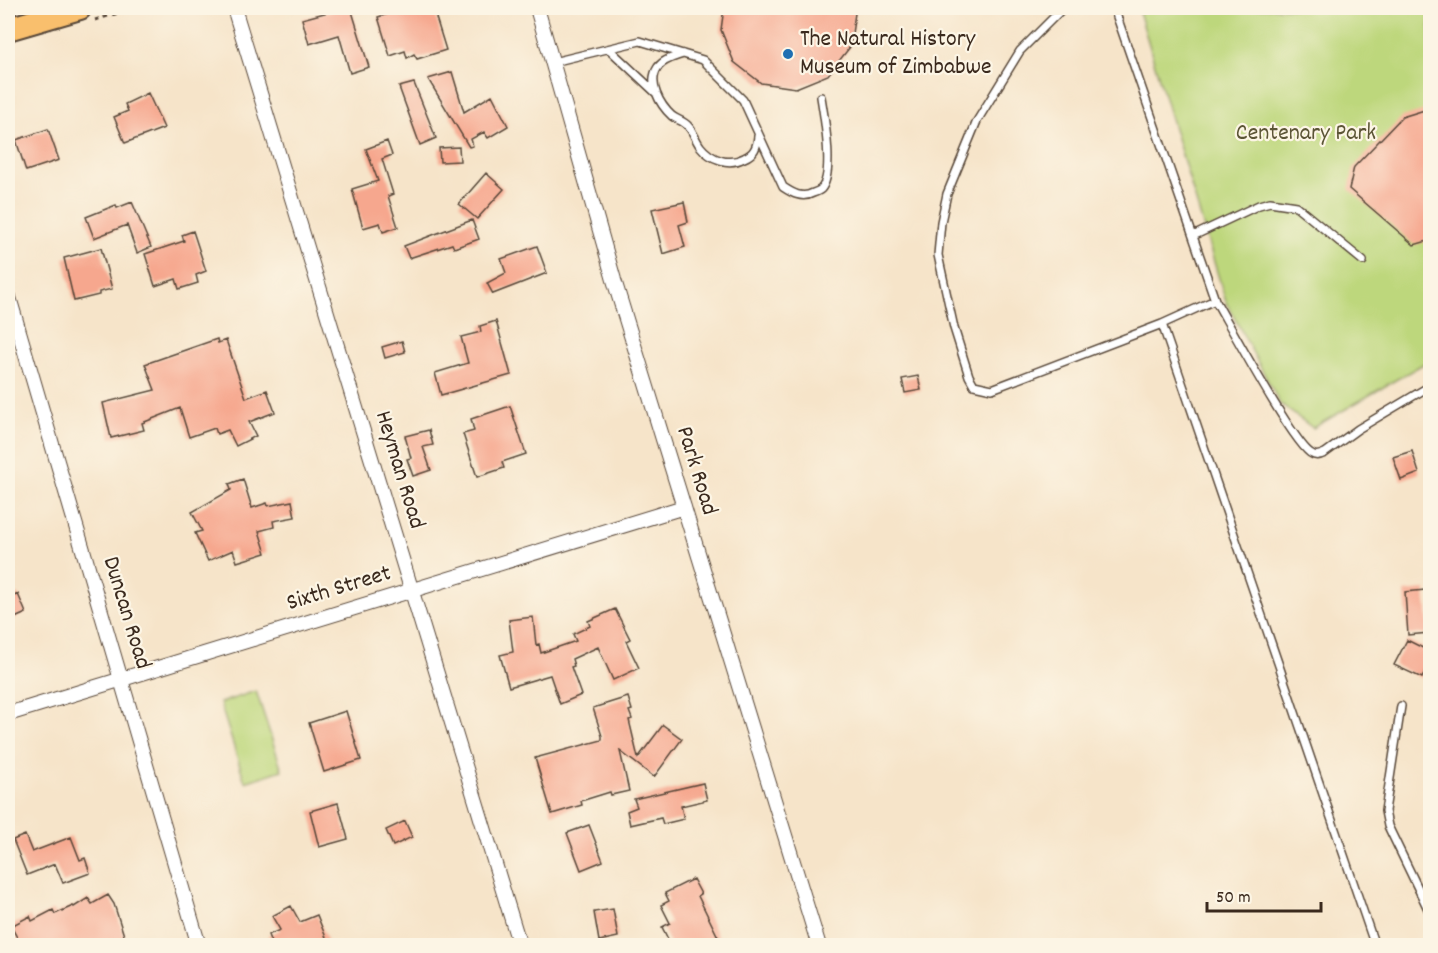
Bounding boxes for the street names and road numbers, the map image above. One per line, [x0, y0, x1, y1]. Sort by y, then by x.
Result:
street label: Heyman Road [365, 407, 433, 533]
street label: Park Road [666, 422, 726, 520]
street label: Duncan Road [93, 552, 159, 674]
street label: Sixth Street [283, 557, 396, 621]

